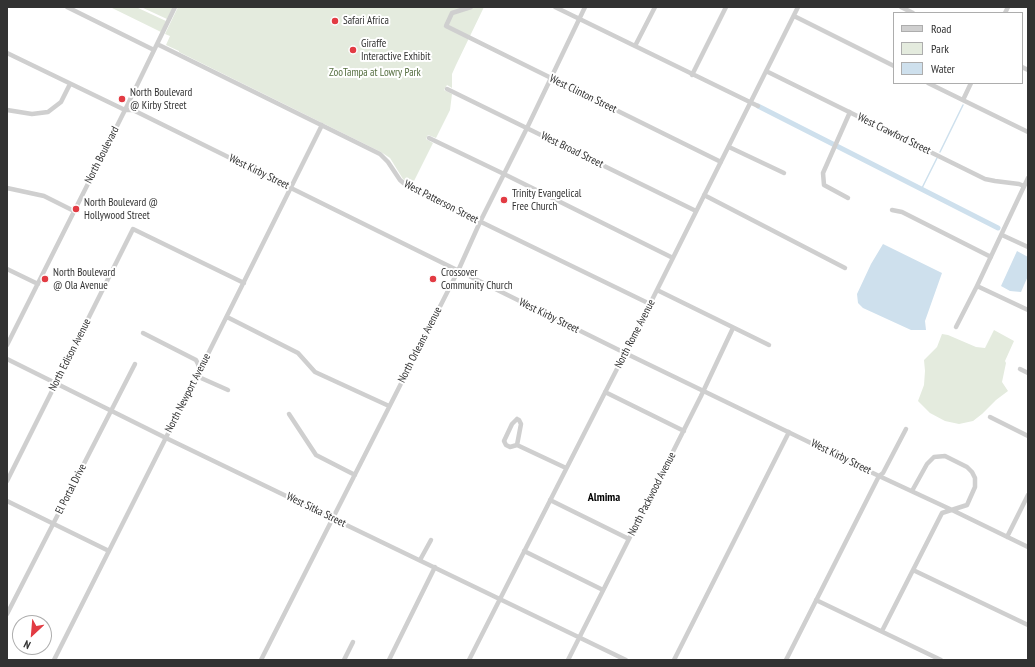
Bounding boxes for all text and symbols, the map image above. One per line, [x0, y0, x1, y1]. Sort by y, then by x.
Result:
legend [893, 12, 1023, 84]
place label: Safari Africa [343, 14, 389, 28]
marker: Safari Africa [330, 16, 340, 26]
text: Road [931, 21, 951, 36]
place label: Giraffe Interactive Exhibit [361, 37, 430, 63]
text: Park [931, 41, 949, 56]
marker: Giraffe Interactive Exhibit [348, 45, 358, 55]
text: Water [931, 61, 955, 76]
park label: ZooTampa at Lowry Park [329, 66, 421, 80]
street label: West Clinton Street [547, 72, 619, 116]
place label: North Boulevard @ Kirby Street [130, 86, 192, 112]
marker: North Boulevard @ Kirby Street [117, 94, 127, 104]
street label: West Crawford Street [855, 111, 933, 157]
street label: North Boulevard [82, 124, 122, 186]
street label: West Broad Street [539, 129, 605, 171]
street label: West Kirby Street [227, 152, 291, 192]
street label: West Patterson Street [402, 178, 480, 226]
place label: Trinity Evangelical Free Church [512, 187, 581, 213]
marker: Trinity Evangelical Free Church [499, 195, 509, 205]
place label: North Boulevard @ Hollywood Street [84, 196, 158, 222]
marker: North Boulevard @ Hollywood Street [71, 204, 81, 214]
place label: North Boulevard @ Ola Avenue [53, 266, 115, 292]
place label: Crossover Community Church [441, 266, 513, 292]
marker: North Boulevard @ Ola Avenue [40, 274, 50, 284]
marker: Crossover Community Church [428, 274, 438, 284]
street label: West Kirby Street [517, 296, 581, 336]
street label: North Rome Avenue [612, 297, 658, 371]
street label: North Orleans Avenue [395, 305, 445, 385]
street label: North Edison Avenue [46, 317, 94, 393]
street label: North Newport Avenue [162, 351, 214, 435]
street label: West Kirby Street [809, 437, 873, 477]
street label: North Packwood Avenue [625, 450, 679, 538]
street label: El Portal Drive [53, 462, 89, 516]
street label: West Sitka Street [284, 490, 348, 530]
district label: Almima [588, 491, 620, 505]
north arrow [12, 615, 52, 655]
text: N [21, 637, 33, 652]

